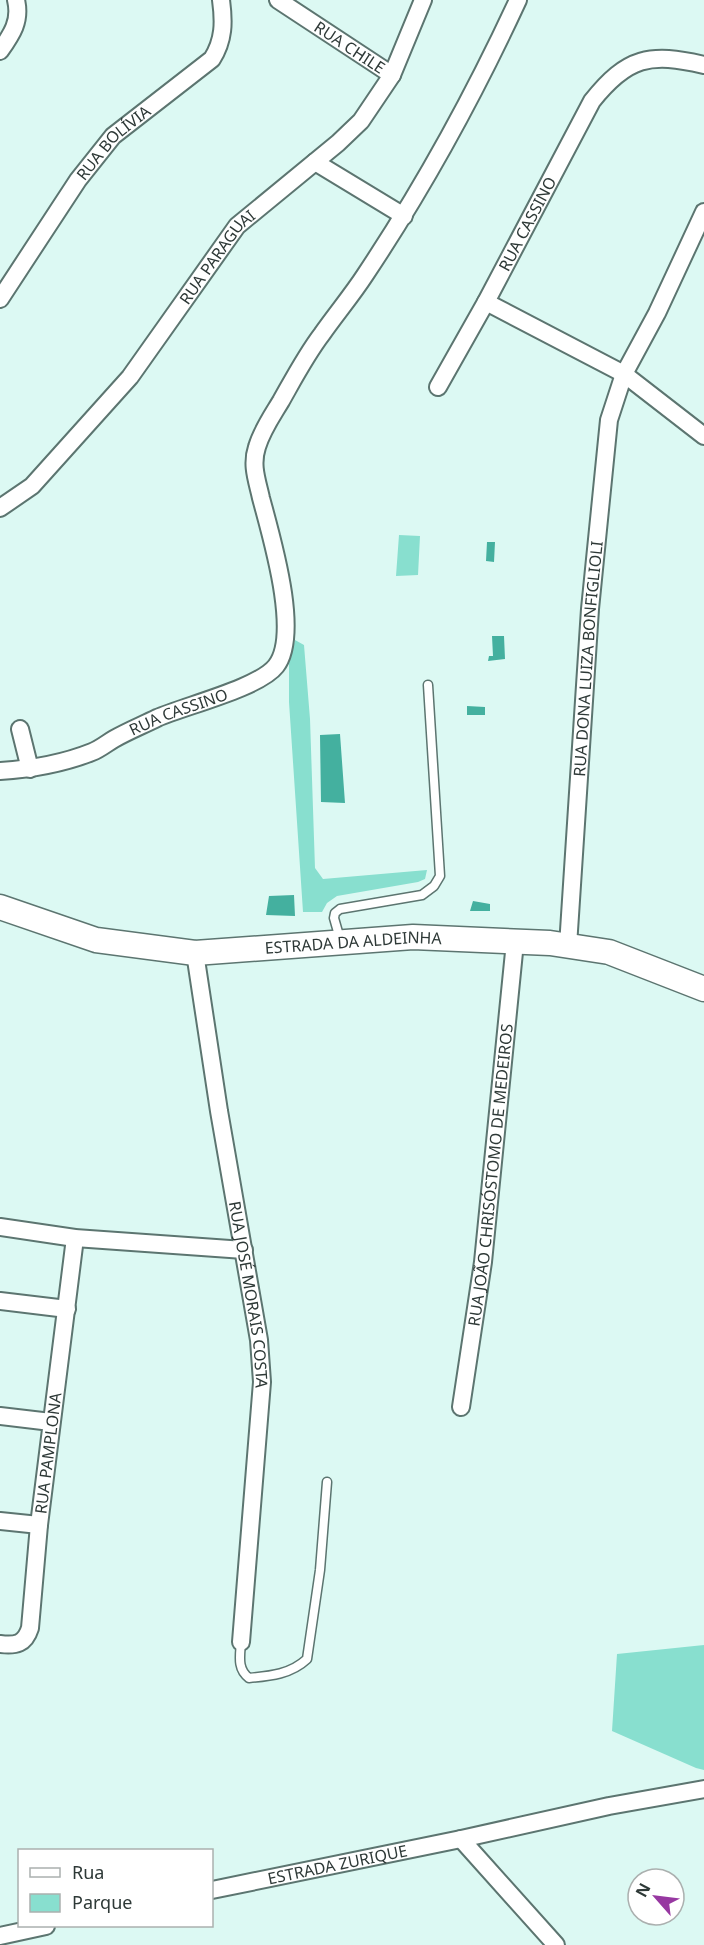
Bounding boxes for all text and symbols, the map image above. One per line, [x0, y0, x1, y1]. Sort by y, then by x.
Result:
street label: RUA CHILE [310, 16, 390, 79]
street label: RUA BOLÍVIA [71, 100, 155, 185]
street label: RUA CASSINO [493, 173, 561, 275]
street label: RUA PARAGUAI [174, 205, 260, 309]
street label: RUA DONA LUIZA BONFIGLIOLI [568, 540, 608, 777]
street label: RUA CASSINO [125, 683, 231, 741]
street label: ESTRADA DA ALDEINHA [264, 926, 443, 959]
street label: RUA JOÃO CHRISÓSTOMO DE MEDEIROS [462, 1022, 518, 1328]
street label: RUA JOSÉ MORAIS COSTA [224, 1199, 273, 1390]
street label: RUA PAMPLONA [29, 1390, 67, 1515]
street label: ESTRADA ZURIQUE [266, 1839, 409, 1889]
legend [18, 1849, 213, 1927]
text: Rua [72, 1860, 104, 1884]
north arrow [626, 1867, 686, 1927]
text: N [630, 1879, 656, 1901]
text: Parque [72, 1890, 132, 1914]

